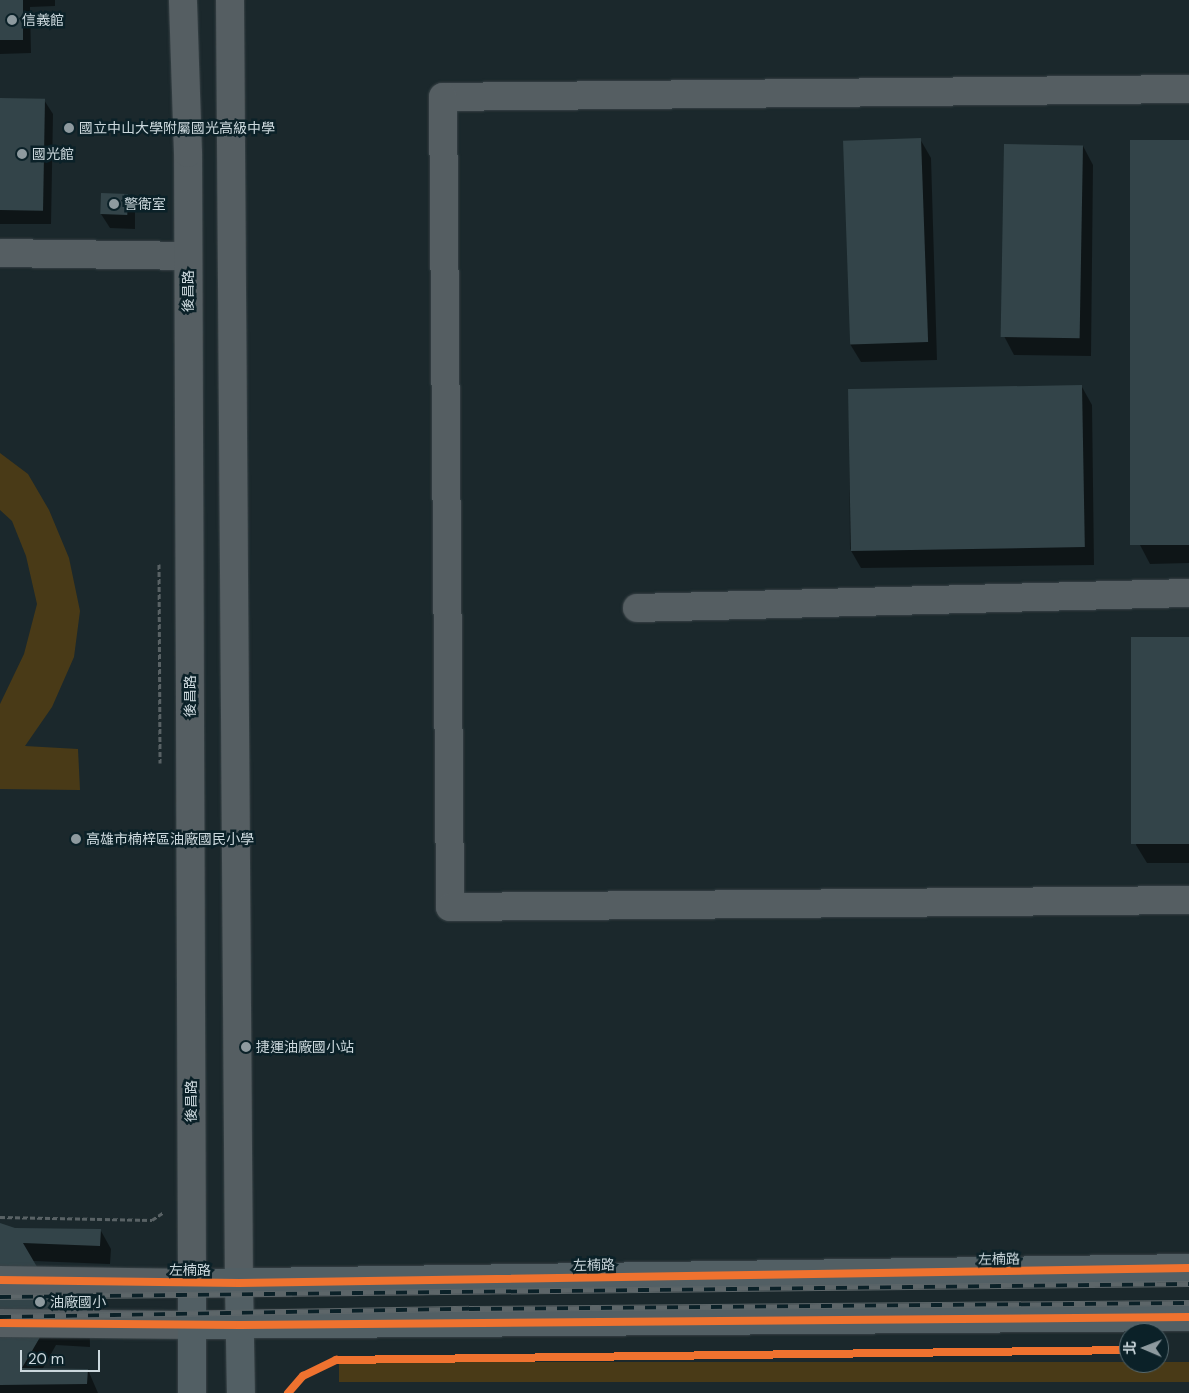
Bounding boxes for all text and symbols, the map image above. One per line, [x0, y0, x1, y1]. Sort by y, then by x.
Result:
place label: 信義館 [22, 12, 64, 28]
marker: 信義館 [6, 14, 18, 26]
place label: 國立中山大學附屬國光高級中學 [79, 120, 275, 136]
marker: 國立中山大學附屬國光高級中學 [63, 122, 75, 134]
place label: 國光館 [32, 146, 74, 162]
marker: 國光館 [16, 148, 28, 160]
place label: 警衛室 [124, 196, 166, 212]
marker: 警衛室 [108, 198, 120, 210]
street label: 後昌路 [180, 270, 196, 312]
street label: 後昌路 [182, 675, 198, 717]
place label: 高雄市楠梓區油廠國民小學 [86, 831, 254, 847]
marker: 高雄市楠梓區油廠國民小學 [70, 833, 82, 845]
place label: 捷運油廠國小站 [256, 1039, 354, 1055]
marker: 捷運油廠國小站 [240, 1041, 252, 1053]
street label: 後昌路 [183, 1080, 199, 1122]
street label: 左楠路 [978, 1250, 1020, 1268]
street label: 左楠路 [573, 1256, 615, 1274]
street label: 左楠路 [169, 1262, 211, 1278]
place label: 油廠國小 [50, 1294, 106, 1310]
marker: 油廠國小 [34, 1296, 46, 1308]
north arrow [1119, 1323, 1169, 1373]
scale bar [22, 1340, 102, 1372]
text: 北 [1121, 1341, 1139, 1355]
text: 20 m [28, 1349, 64, 1369]

